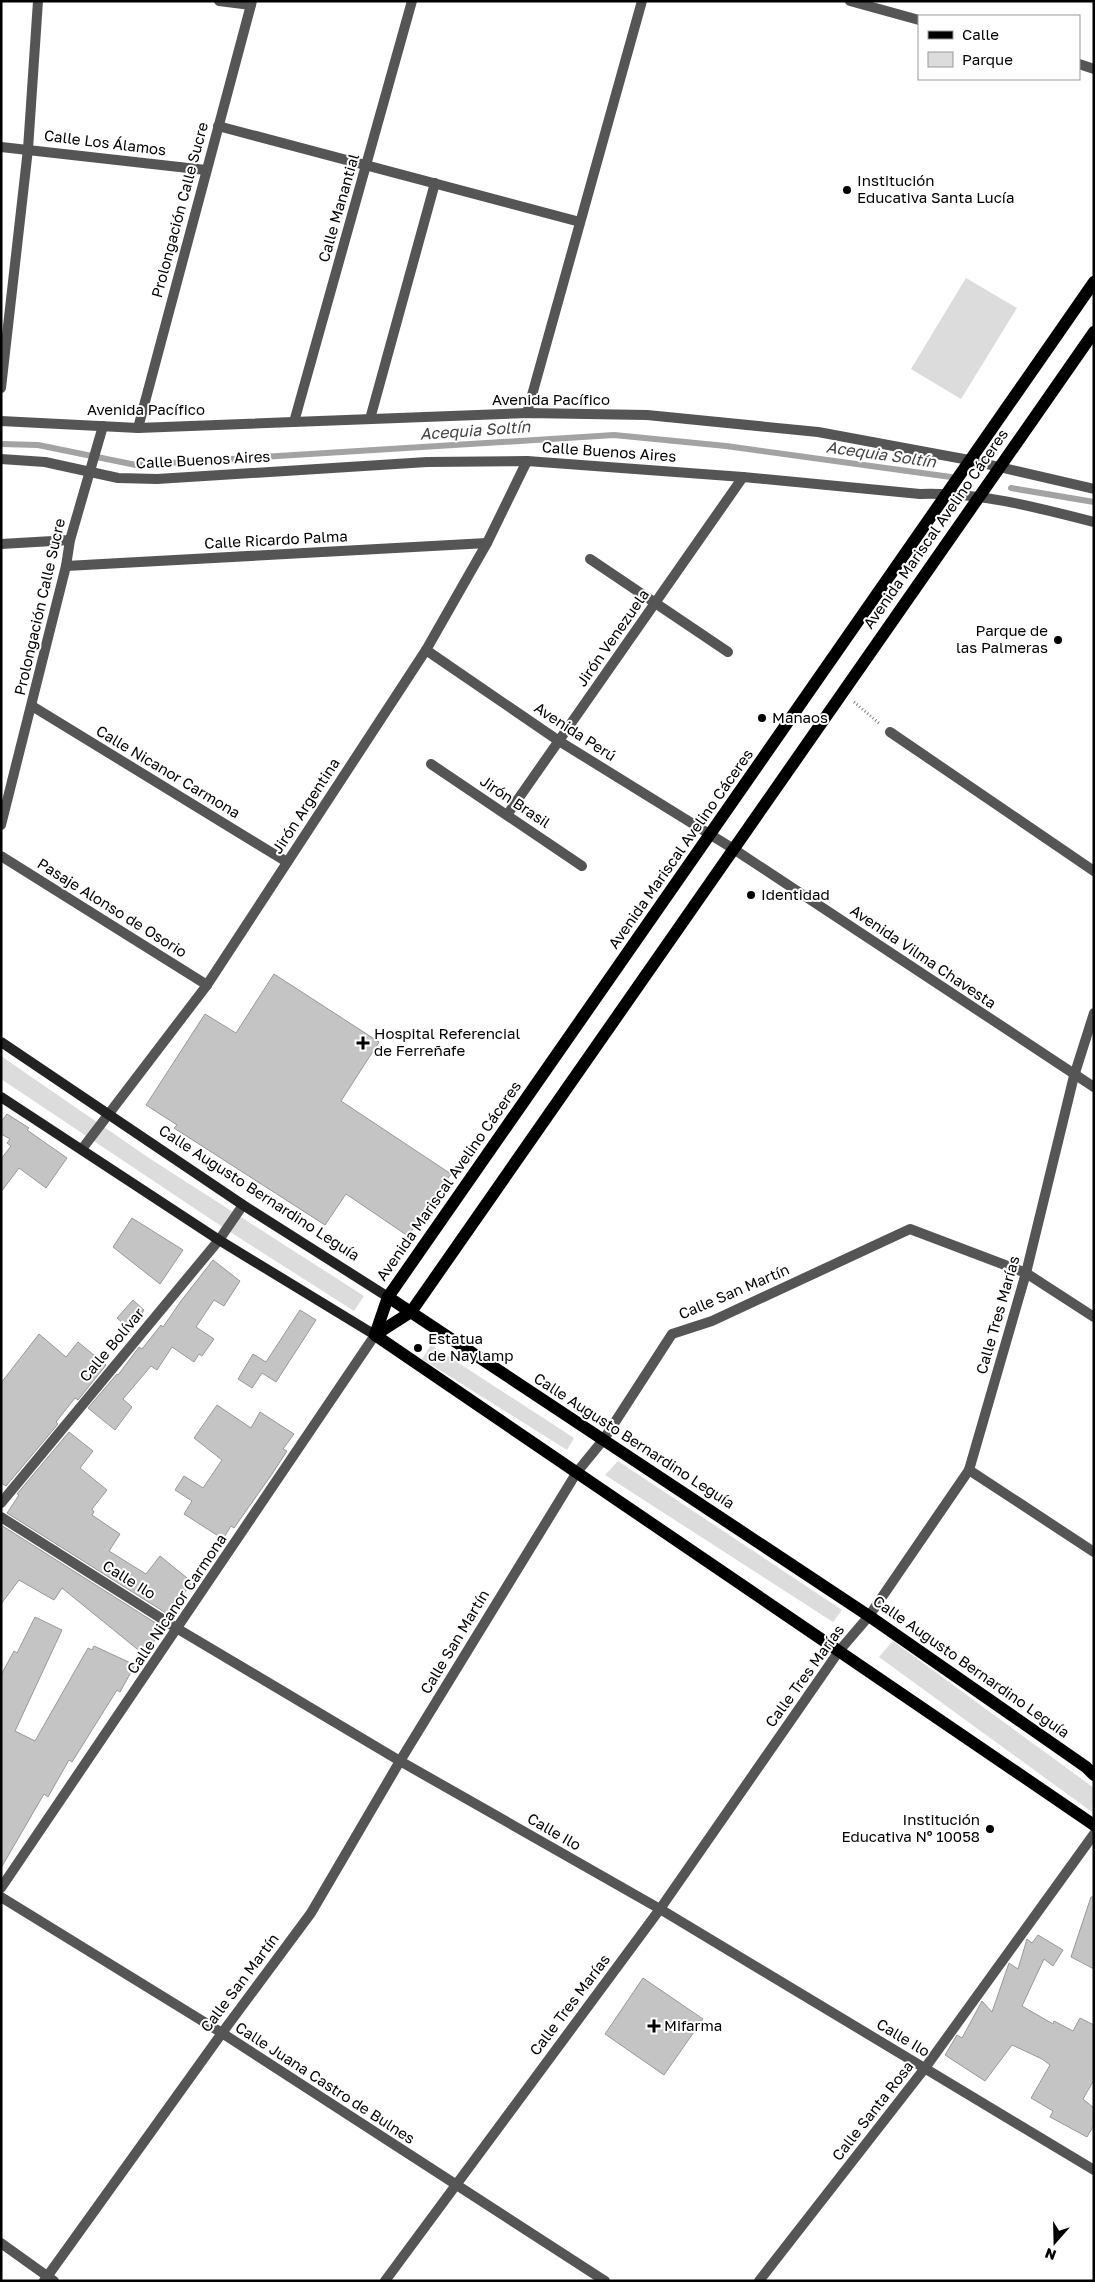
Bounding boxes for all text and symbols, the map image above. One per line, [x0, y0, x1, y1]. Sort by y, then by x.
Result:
legend [918, 15, 1080, 80]
text: Calle [962, 25, 999, 43]
text: Parque [962, 50, 1013, 68]
street label: Prolongación Calle Sucre [147, 120, 211, 300]
street label: Calle Los Álamos [43, 126, 167, 158]
street label: Calle Manantial [314, 151, 362, 264]
place label: Institución Educativa Santa Lucía [857, 171, 1014, 206]
marker: Institución Educativa Santa Lucía [841, 184, 853, 196]
street label: Avenida Pacífico [492, 390, 610, 408]
street label: Avenida Pacífico [87, 400, 205, 418]
water label: Acequia Soltín [419, 416, 532, 444]
street label: Avenida Mariscal Avelino Cáceres [859, 425, 1011, 632]
water label: Acequia Soltín [825, 436, 938, 472]
street label: Calle Buenos Aires [541, 437, 677, 465]
street label: Calle Buenos Aires [135, 446, 271, 472]
street label: Prolongación Calle Sucre [10, 516, 68, 697]
street label: Calle Ricardo Palma [204, 526, 348, 552]
street label: Jirón Venezuela [572, 585, 652, 689]
place label: Parque de las Palmeras [956, 621, 1048, 656]
marker: Parque de las Palmeras [1052, 634, 1064, 646]
street label: Avenida Perú [531, 698, 620, 764]
place label: Manaos [772, 708, 828, 726]
marker: Manaos [756, 712, 768, 724]
street label: Calle Nicanor Carmona [93, 721, 244, 821]
street label: Avenida Mariscal Avelino Cáceres [604, 745, 756, 952]
street label: Jirón Argentina [268, 754, 343, 857]
street label: Jirón Brasil [477, 771, 554, 831]
street label: Pasaje Alonso de Osorio [34, 854, 191, 961]
place label: Identidad [761, 885, 830, 903]
marker: Identidad [745, 889, 757, 901]
street label: Avenida Vilma Chavesta [847, 901, 1000, 1012]
place label: Hospital Referencial de Ferreñafe [374, 1024, 521, 1059]
marker: Hospital Referencial de Ferreñafe [356, 1036, 370, 1050]
street label: Avenida Mariscal Avelino Cáceres [372, 1077, 524, 1284]
street label: Calle Augusto Bernardino Leguía [156, 1120, 363, 1264]
street label: Calle Tres Marías [972, 1253, 1023, 1376]
street label: Calle San Martín [676, 1260, 792, 1322]
street label: Calle Bolívar [75, 1304, 147, 1385]
place label: Estatua de Naylamp [428, 1329, 513, 1364]
marker: Estatua de Naylamp [412, 1342, 424, 1354]
street label: Calle Augusto Bernardino Leguía [531, 1368, 738, 1512]
street label: Calle Nicanor Carmona [123, 1530, 230, 1677]
street label: Calle Ilo [100, 1556, 159, 1602]
street label: Calle San Martín [416, 1586, 492, 1697]
street label: Calle Augusto Bernardino Leguía [870, 1591, 1073, 1741]
street label: Calle Tres Marías [761, 1621, 847, 1730]
street label: Calle Ilo [524, 1809, 585, 1854]
place label: Institución Educativa Nº 10058 [841, 1810, 980, 1845]
marker: Institución Educativa Nº 10058 [984, 1823, 996, 1835]
street label: Calle San Martín [196, 1930, 282, 2035]
street label: Calle Tres Marías [525, 1950, 613, 2059]
street label: Calle Ilo [874, 2014, 933, 2060]
place label: Mifarma [664, 2016, 722, 2034]
street label: Calle Juana Castro de Bulnes [232, 2017, 419, 2147]
marker: Mifarma [648, 2020, 660, 2032]
street label: Calle Santa Rosa [828, 2057, 917, 2164]
north arrow [1030, 2217, 1080, 2267]
text: N [1042, 2245, 1058, 2264]

